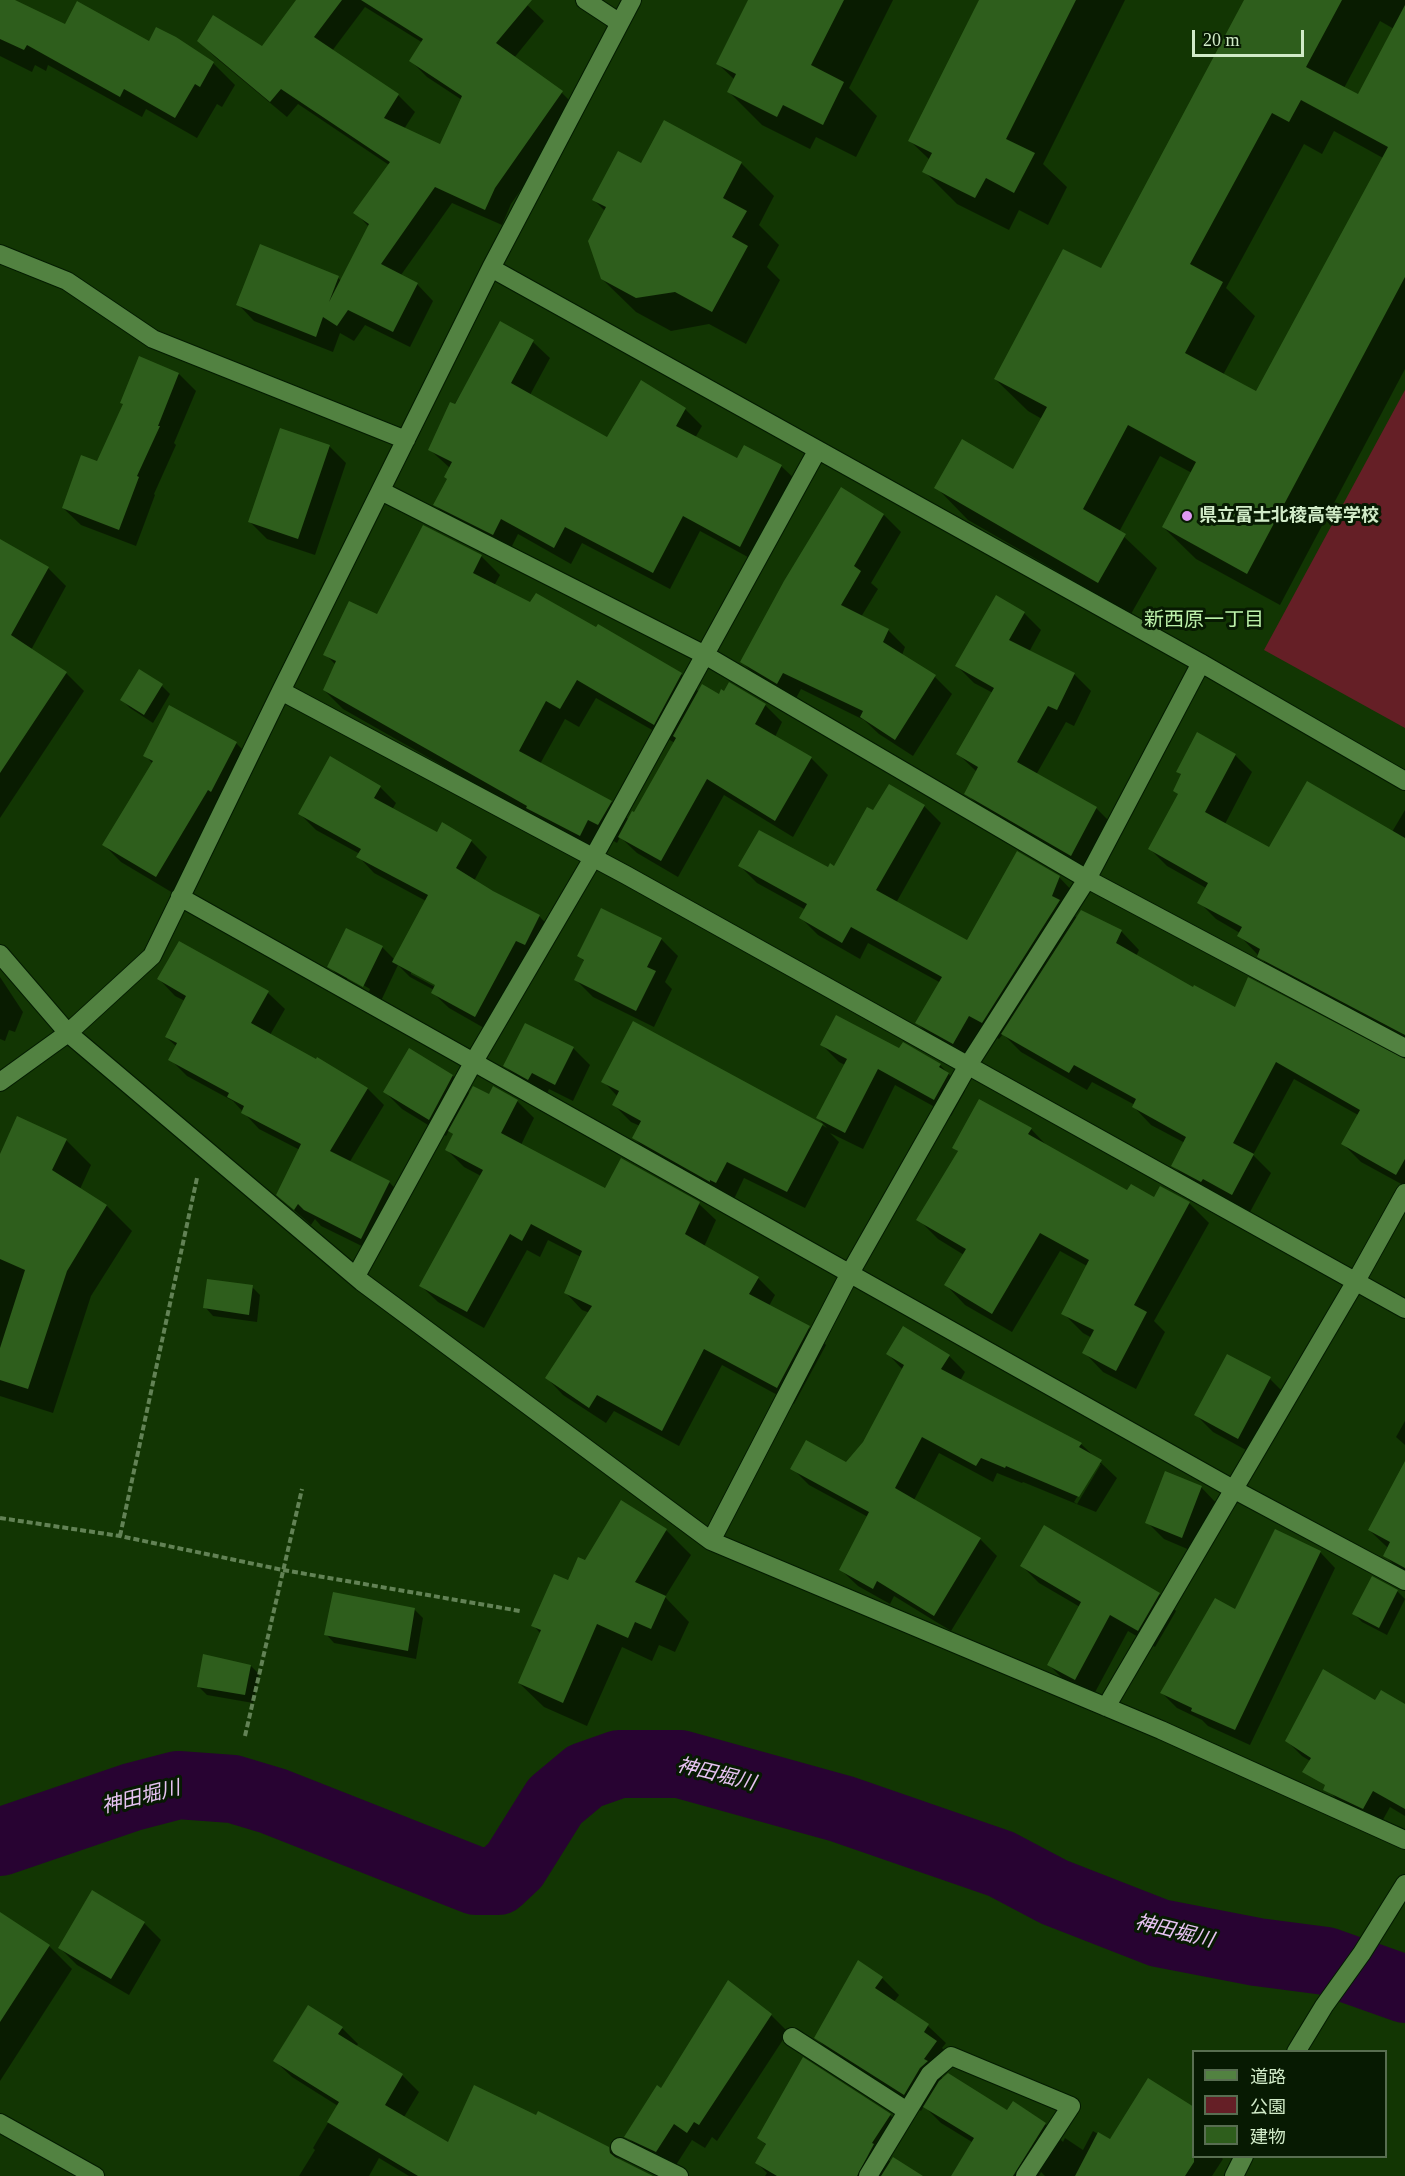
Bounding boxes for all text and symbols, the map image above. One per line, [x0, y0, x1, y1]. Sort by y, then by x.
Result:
scale bar [1195, 18, 1308, 56]
text: 20 m [1203, 30, 1240, 50]
place label: 県立富士北稜高等学校 [1199, 505, 1379, 527]
marker: 県立富士北稜高等学校 [1180, 509, 1194, 523]
district label: 新西原一丁目 [1144, 609, 1264, 633]
water label: 神田堀川 [674, 1754, 758, 1796]
water label: 神田堀川 [99, 1777, 183, 1819]
water label: 神田堀川 [1132, 1911, 1216, 1953]
legend [1192, 2050, 1387, 2158]
text: 道路 [1250, 2067, 1286, 2087]
text: 公園 [1250, 2097, 1286, 2117]
text: 建物 [1250, 2127, 1286, 2147]

